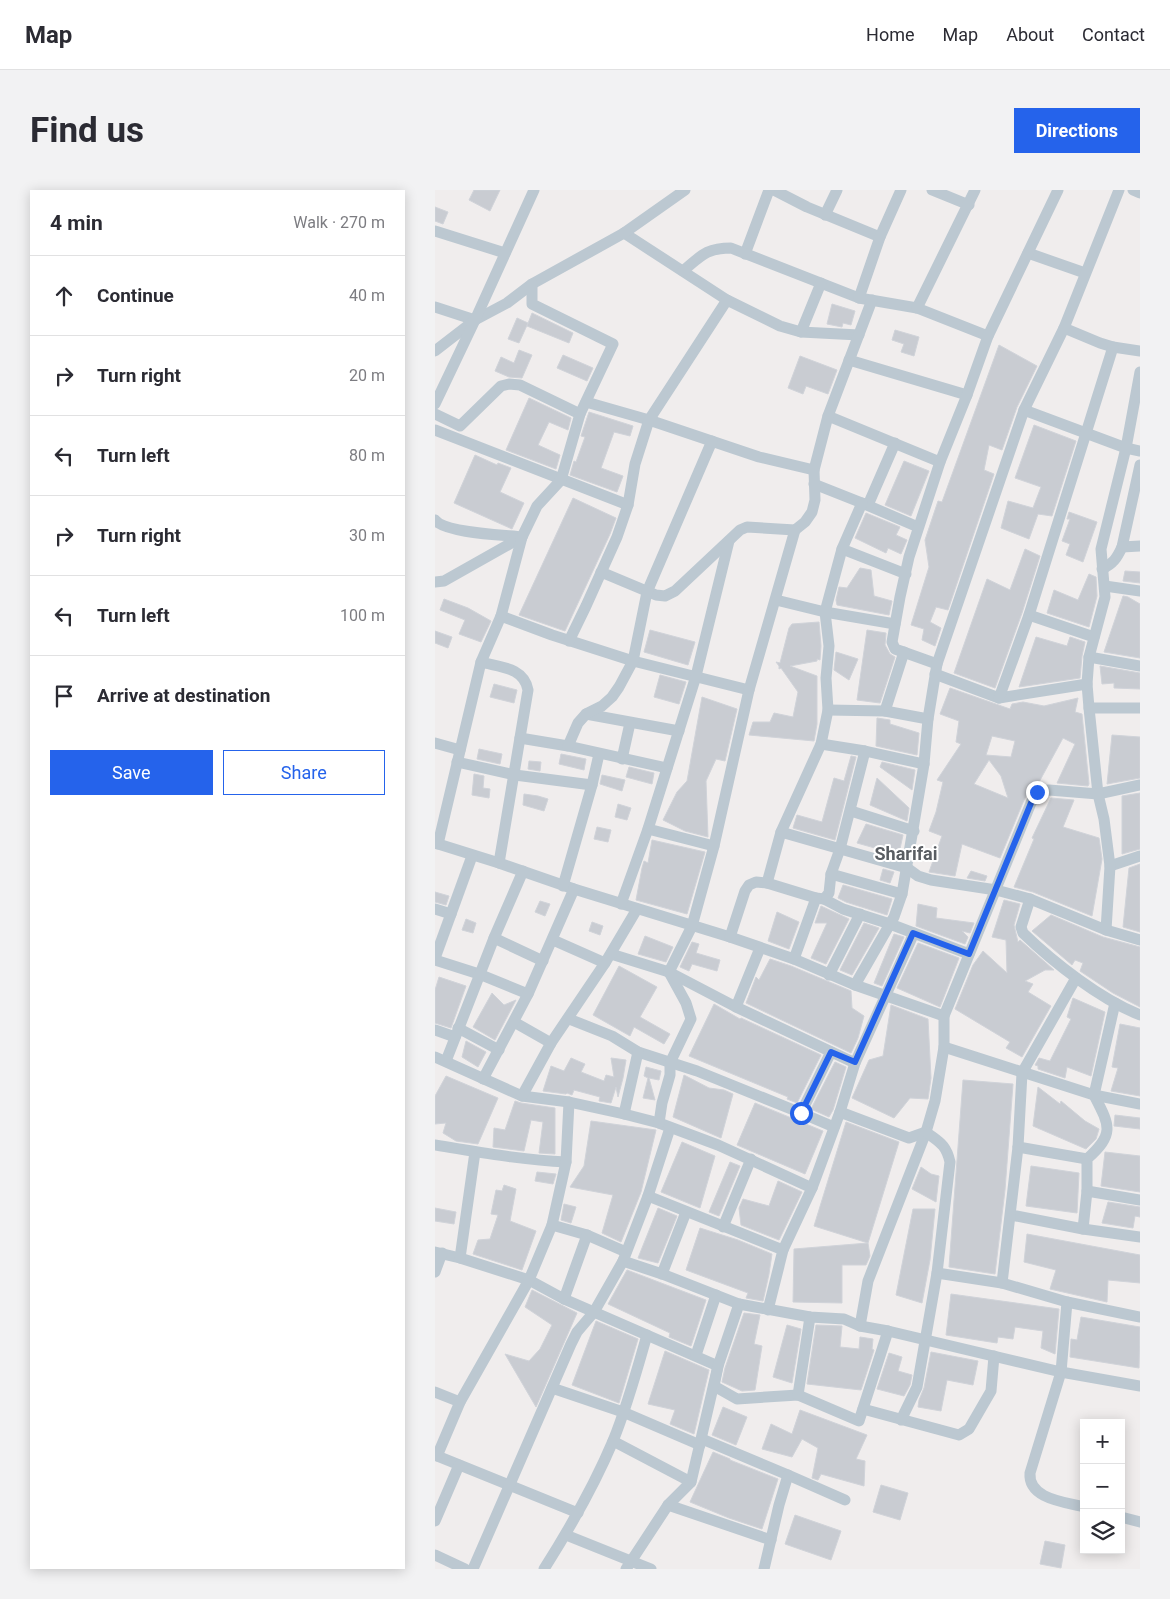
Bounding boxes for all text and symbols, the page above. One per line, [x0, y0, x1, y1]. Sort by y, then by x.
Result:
text: Map [25, 21, 72, 49]
text: Home [866, 24, 915, 45]
text: Map [943, 24, 978, 45]
text: About [1006, 24, 1054, 45]
text: Contact [1082, 24, 1145, 45]
button: Directions [1014, 108, 1140, 153]
text: Find us [30, 110, 144, 151]
text: 4 min [50, 211, 103, 235]
text: Walk · 270 m [293, 213, 385, 232]
icon: ahead [50, 282, 78, 310]
text: Continue [97, 284, 174, 307]
text: 40 m [349, 286, 385, 305]
icon: right [50, 362, 78, 390]
text: Turn right [97, 364, 181, 387]
text: 20 m [349, 366, 385, 385]
icon: left [50, 442, 78, 470]
text: Turn left [97, 444, 170, 467]
text: 80 m [349, 446, 385, 465]
icon: right [50, 522, 78, 550]
text: Turn right [97, 524, 181, 547]
text: 30 m [349, 526, 385, 545]
icon: left [50, 602, 78, 630]
text: Turn left [97, 604, 170, 627]
text: 100 m [340, 606, 385, 625]
icon: arrive [50, 682, 78, 710]
text: Arrive at destination [97, 684, 270, 707]
button: Save [50, 750, 213, 795]
button: Share [223, 750, 385, 795]
route end [1026, 781, 1049, 804]
district label: Sharifai [875, 843, 938, 864]
route start [790, 1102, 813, 1125]
map controls [1080, 1419, 1125, 1554]
button: + [1080, 1419, 1125, 1464]
button: − [1080, 1464, 1125, 1509]
button: layers [1080, 1509, 1125, 1554]

